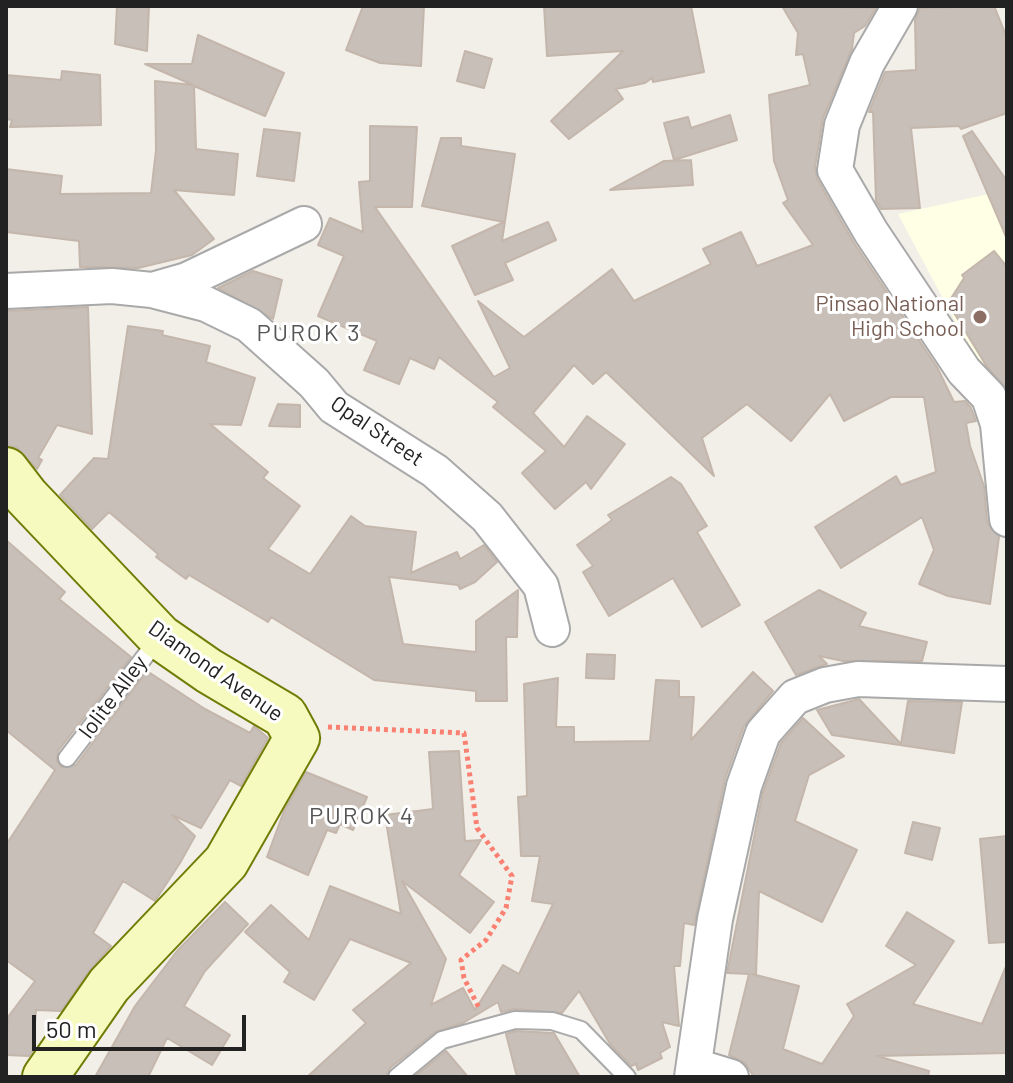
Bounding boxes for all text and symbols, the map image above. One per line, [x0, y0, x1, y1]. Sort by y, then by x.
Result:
place label: Pinsao National High School [816, 291, 964, 342]
marker: Pinsao National High School [971, 308, 989, 326]
district label: PUROK 3 [256, 319, 362, 347]
street label: Opal Street [325, 390, 429, 472]
street label: Diamond Avenue [144, 615, 288, 727]
street label: Iolite Alley [73, 650, 153, 744]
district label: PUROK 4 [309, 802, 415, 830]
scale bar [36, 999, 250, 1049]
text: 50 m [46, 1014, 97, 1043]

